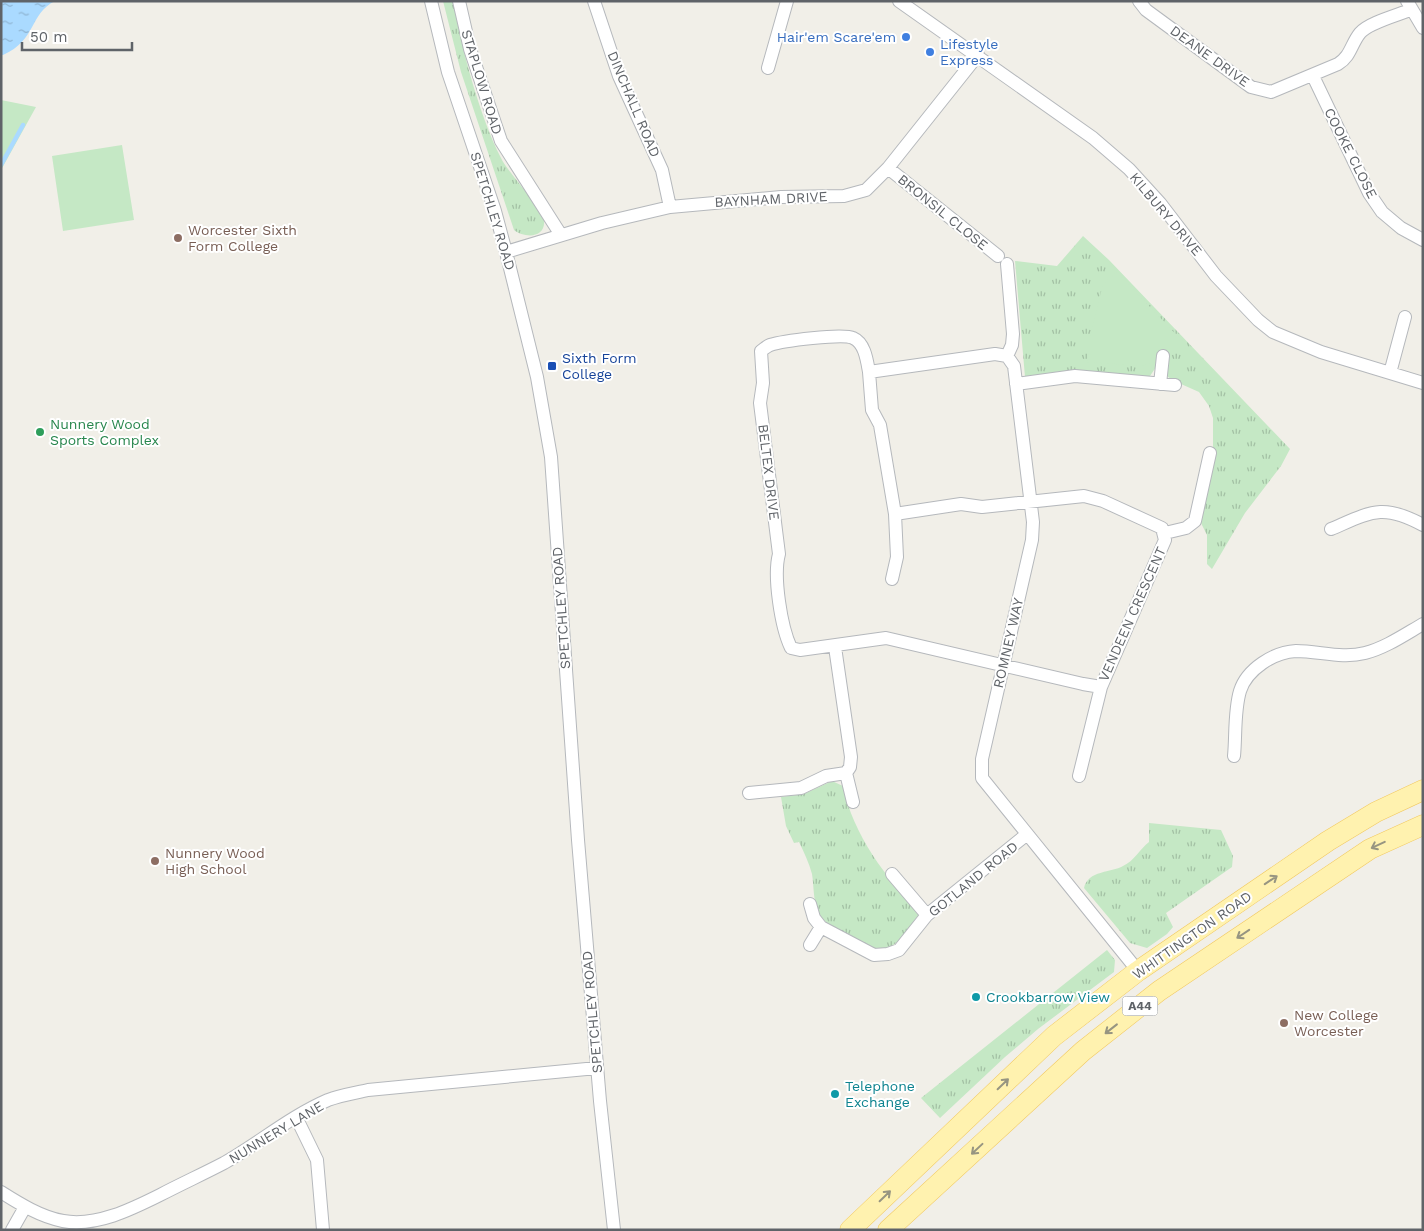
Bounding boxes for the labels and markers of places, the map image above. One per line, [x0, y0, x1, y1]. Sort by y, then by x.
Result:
place label: Hair'em Scare'em [777, 29, 896, 45]
marker: Hair'em Scare'em [900, 31, 912, 43]
place label: Lifestyle Express [940, 36, 998, 68]
marker: Lifestyle Express [924, 46, 936, 58]
place label: Worcester Sixth Form College [188, 222, 297, 254]
marker: Worcester Sixth Form College [172, 232, 184, 244]
place label: Sixth Form College [562, 350, 637, 382]
marker: Sixth Form College [546, 360, 558, 372]
place label: Nunnery Wood Sports Complex [50, 416, 159, 448]
marker: Nunnery Wood Sports Complex [34, 426, 46, 438]
place label: Nunnery Wood High School [165, 845, 265, 877]
marker: Nunnery Wood High School [149, 855, 161, 867]
place label: Crookbarrow View [986, 989, 1110, 1005]
marker: Crookbarrow View [970, 991, 982, 1003]
place label: New College Worcester [1294, 1007, 1378, 1039]
marker: New College Worcester [1278, 1017, 1290, 1029]
place label: Telephone Exchange [845, 1078, 915, 1110]
marker: Telephone Exchange [829, 1088, 841, 1100]

